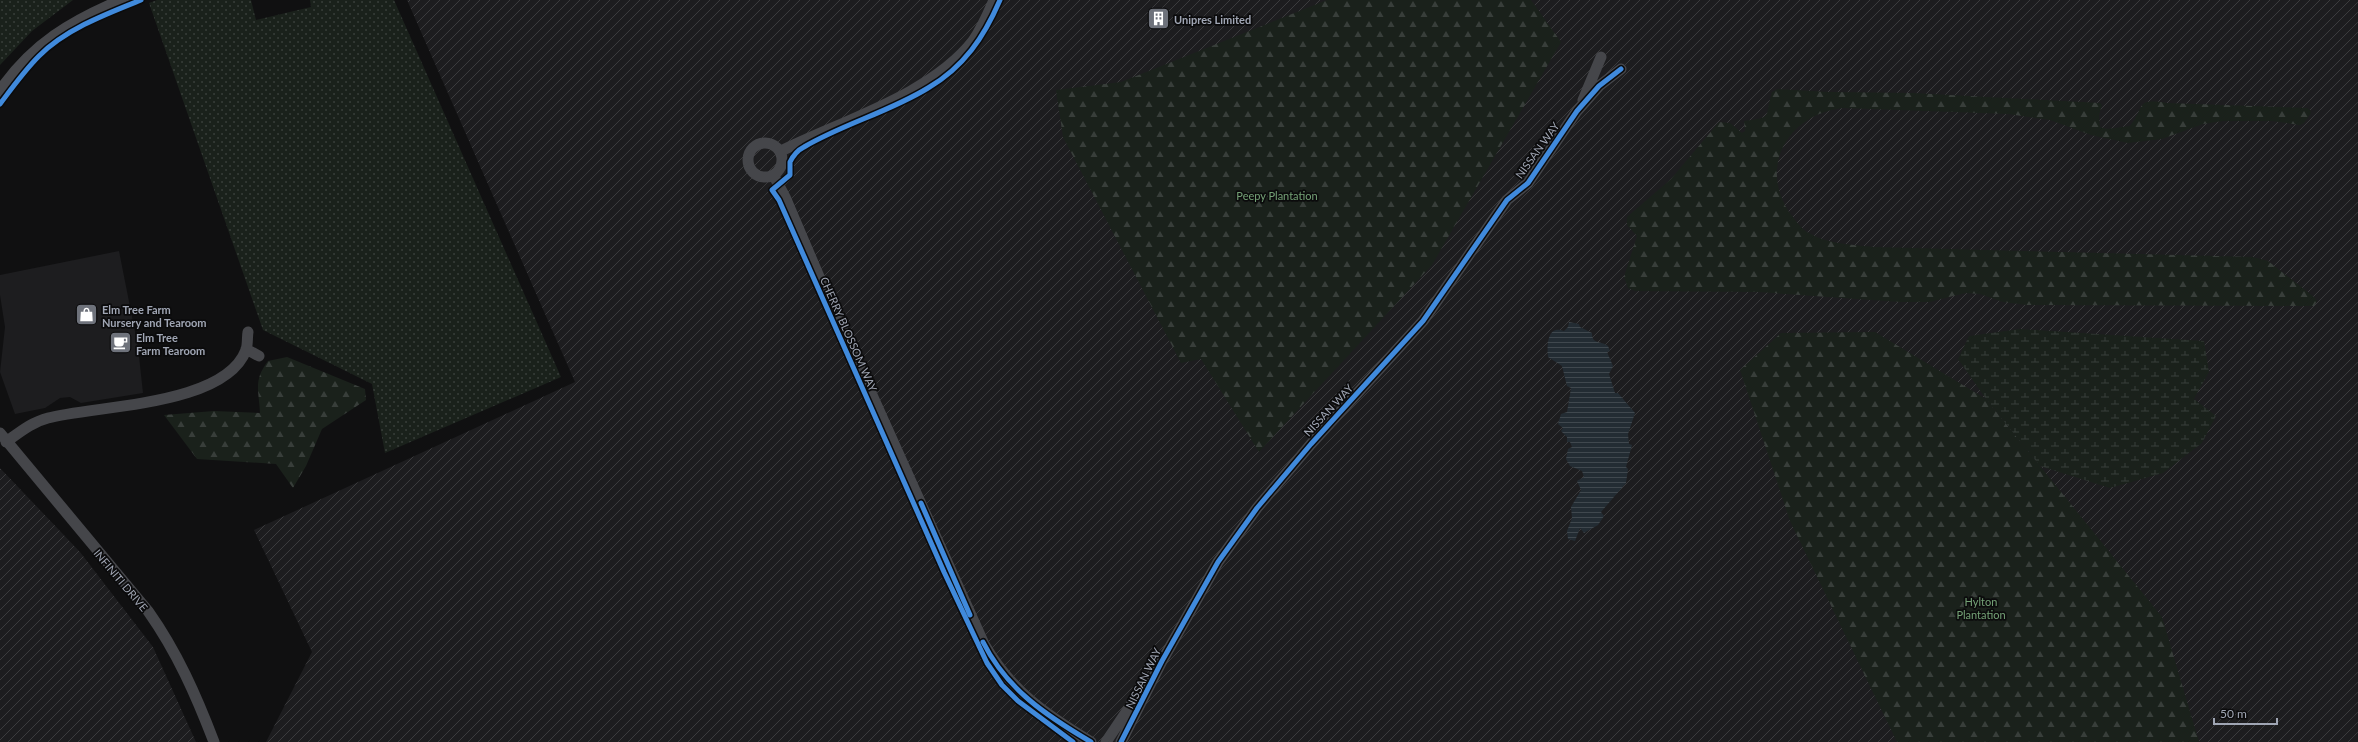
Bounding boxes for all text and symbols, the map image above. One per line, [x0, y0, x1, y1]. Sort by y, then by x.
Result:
building icon: Unipres Limited [1145, 6, 1171, 32]
place label: Unipres Limited [1174, 13, 1251, 26]
street label: NISSAN WAY [1512, 119, 1562, 181]
park label: Peepy Plantation [1236, 189, 1318, 202]
street label: CHERRY BLOSSOM WAY [818, 275, 880, 393]
shop icon: Elm Tree Farm Nursery and Tearoom [74, 302, 100, 328]
place label: Elm Tree Farm Nursery and Tearoom [102, 303, 207, 329]
cafe icon: Elm Tree Farm Tearoom [107, 330, 133, 356]
place label: Elm Tree Farm Tearoom [136, 331, 205, 357]
street label: NISSAN WAY [1301, 381, 1355, 439]
street label: INFINITI DRIVE [91, 546, 151, 614]
park label: Hylton Plantation [1956, 595, 2006, 621]
street label: NISSAN WAY [1123, 645, 1163, 711]
scale bar [2214, 700, 2277, 726]
text: 50 m [2220, 706, 2247, 721]

